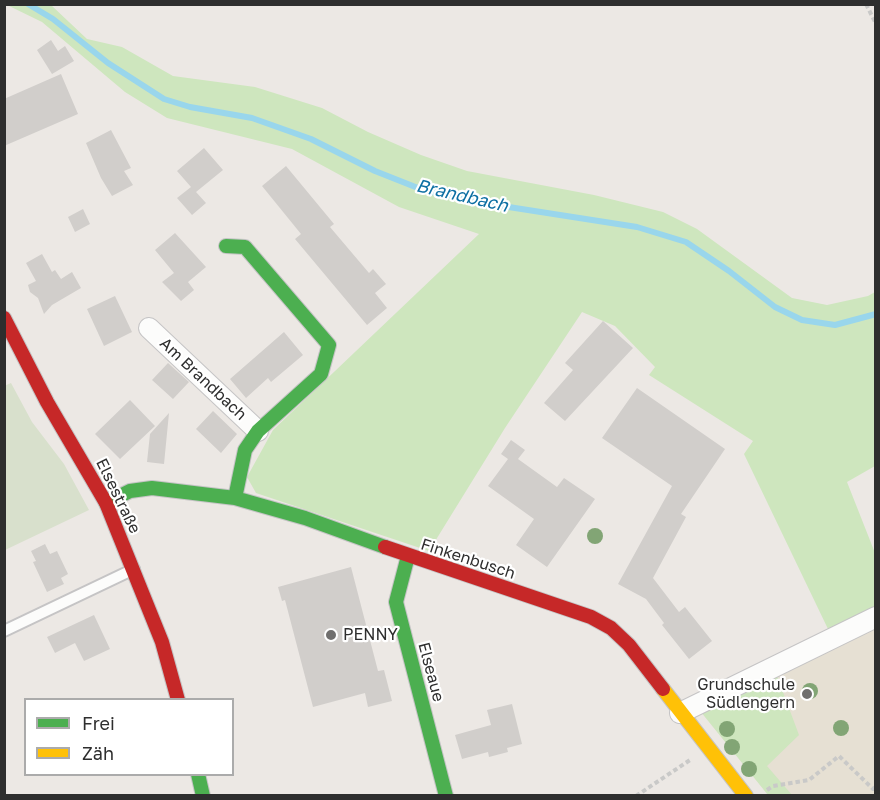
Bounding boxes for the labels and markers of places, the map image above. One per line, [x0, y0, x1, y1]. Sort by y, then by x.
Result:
place label: PENNY [343, 625, 398, 645]
marker: PENNY [324, 628, 338, 642]
place label: Grundschule Südlengern [697, 675, 795, 713]
marker: Grundschule Südlengern [800, 687, 814, 701]

